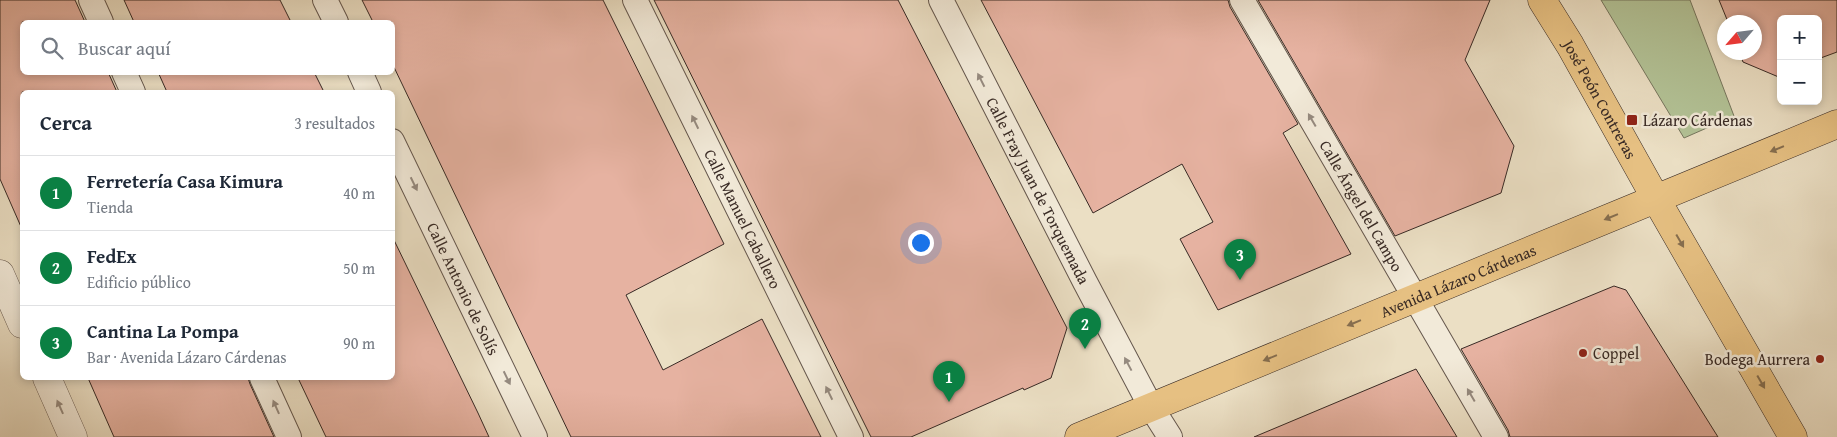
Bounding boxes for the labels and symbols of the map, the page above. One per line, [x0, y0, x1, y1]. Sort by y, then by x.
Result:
north arrow [1717, 15, 1762, 60]
street label: José Peón Contreras [1556, 33, 1643, 163]
one-way arrow [977, 73, 985, 87]
street label: Calle Fray Juan de Torquemada [981, 93, 1096, 289]
place label: Lázaro Cárdenas [1643, 108, 1753, 132]
one-way arrow [1308, 112, 1316, 127]
marker: Lázaro Cárdenas [1625, 113, 1639, 127]
one-way arrow [691, 115, 699, 129]
street label: Calle Ángel del Campo [1314, 135, 1409, 276]
street label: Calle Manuel Caballero [698, 145, 788, 293]
one-way arrow [1770, 145, 1784, 153]
one-way arrow [409, 177, 418, 192]
one-way arrow [1604, 214, 1618, 222]
street label: Calle Antonio de Solís [421, 218, 506, 359]
your location [908, 230, 934, 256]
one-way arrow [1676, 234, 1684, 249]
street label: Avenida Lázaro Cárdenas [1376, 238, 1540, 323]
pin: 3 [1224, 239, 1256, 280]
pin: 2 [1069, 308, 1101, 349]
one-way arrow [1347, 320, 1361, 328]
place label: Coppel [1593, 341, 1640, 365]
marker: Coppel [1577, 347, 1589, 359]
place label: Bodega Aurrera [1705, 347, 1810, 371]
marker: Bodega Aurrera [1814, 353, 1826, 365]
one-way arrow [1262, 354, 1277, 362]
one-way arrow [1124, 357, 1132, 371]
pin: 1 [933, 361, 965, 402]
one-way arrow [503, 371, 511, 385]
one-way arrow [1757, 375, 1766, 388]
one-way arrow [825, 386, 833, 400]
one-way arrow [1467, 388, 1476, 401]
one-way arrow [56, 400, 64, 414]
one-way arrow [271, 400, 279, 414]

